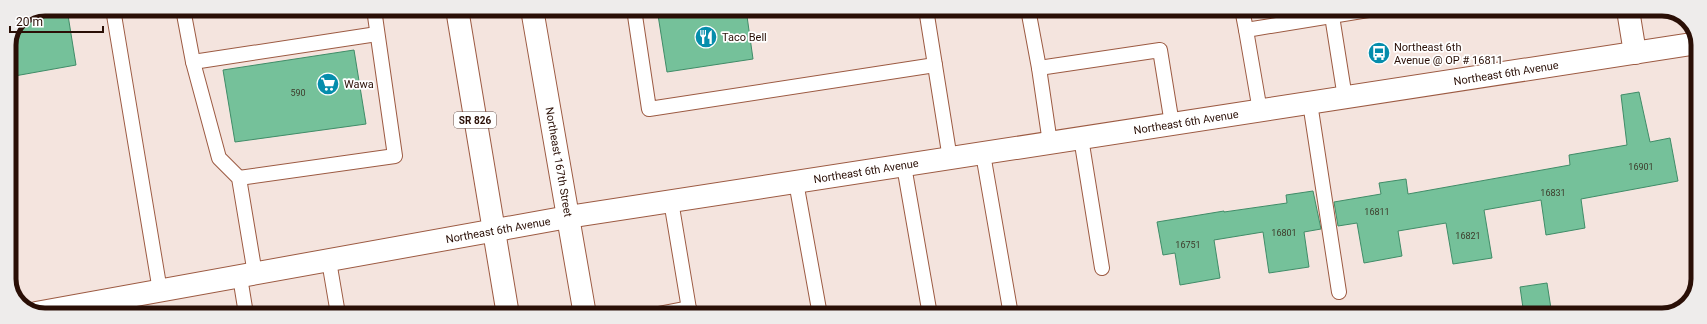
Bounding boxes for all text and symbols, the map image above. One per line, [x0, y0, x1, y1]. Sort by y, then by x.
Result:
scale bar [10, 8, 103, 34]
text: 20 m [16, 15, 43, 29]
restaurant icon: Taco Bell [693, 24, 719, 50]
place label: Taco Bell [722, 31, 767, 44]
bus stop icon: Northeast 6th Avenue @ OP # 16811 [1366, 40, 1392, 66]
place label: Northeast 6th Avenue @ OP # 16811 [1394, 41, 1503, 67]
street label: Northeast 6th Avenue [1453, 59, 1560, 88]
supermarket icon: Wawa [315, 71, 341, 97]
place label: Wawa [344, 78, 374, 91]
house number: 590 [290, 88, 306, 98]
street label: Northeast 167th Street [542, 106, 575, 219]
street label: Northeast 6th Avenue [1133, 108, 1240, 137]
road number: SR 826 [454, 112, 496, 128]
street label: Northeast 6th Avenue [813, 157, 920, 186]
house number: 16901 [1628, 162, 1654, 172]
house number: 16831 [1540, 188, 1566, 198]
house number: 16811 [1364, 207, 1390, 217]
street label: Northeast 6th Avenue [445, 215, 552, 246]
house number: 16801 [1271, 228, 1297, 238]
house number: 16821 [1455, 231, 1481, 241]
house number: 16751 [1175, 240, 1201, 250]

